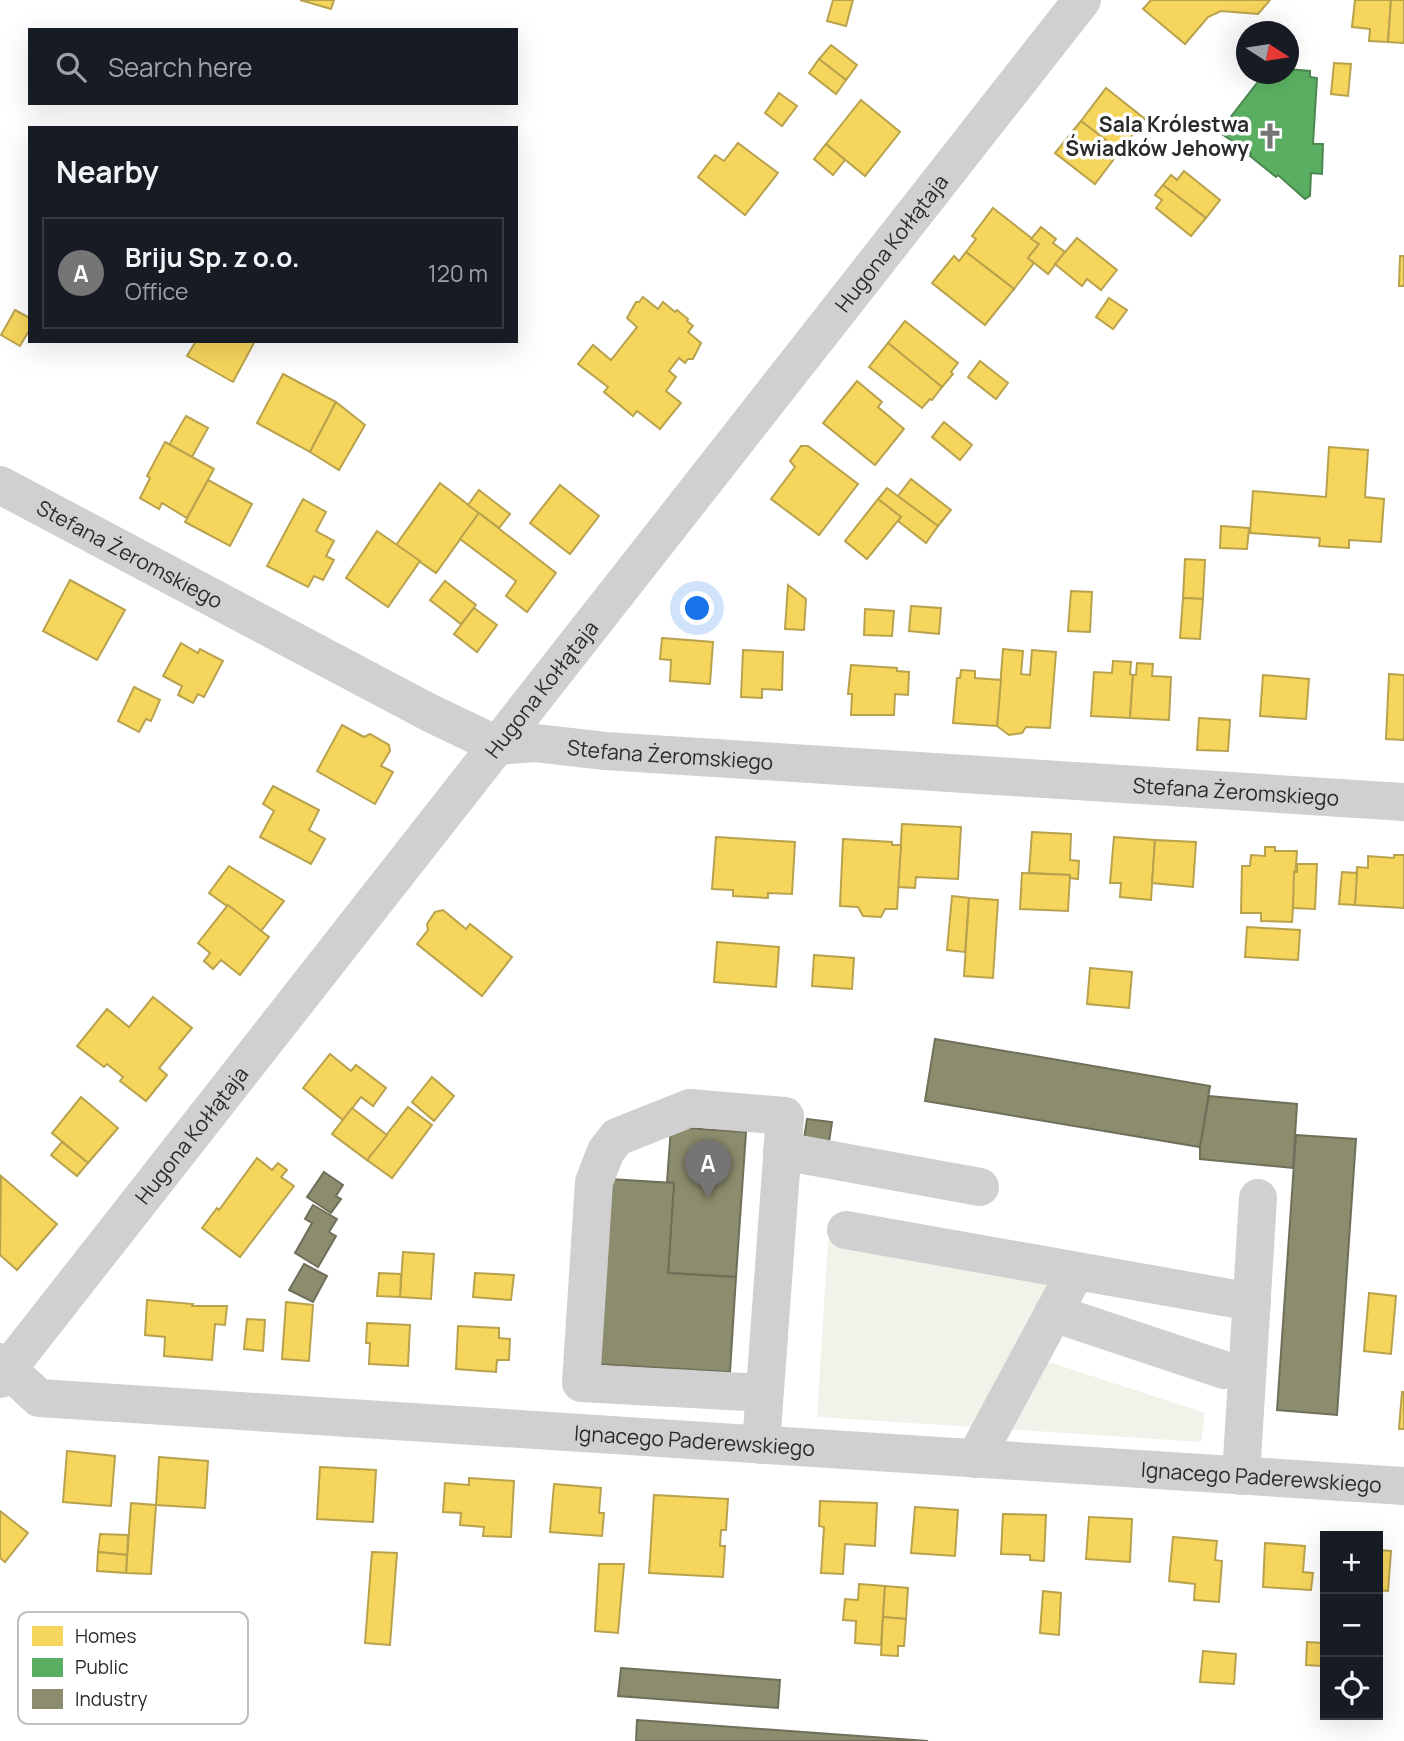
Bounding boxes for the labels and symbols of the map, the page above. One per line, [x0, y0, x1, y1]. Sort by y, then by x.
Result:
north arrow [1236, 21, 1299, 84]
place label: Sala Królestwa Świadków Jehowy [1065, 110, 1249, 162]
church icon: Sala Królestwa Świadków Jehowy [1255, 121, 1285, 151]
street label: Hugona Kołłątaja [829, 168, 954, 318]
street label: Stefana Żeromskiego [32, 493, 228, 615]
your location [680, 591, 714, 625]
street label: Hugona Kołłątaja [479, 614, 604, 764]
street label: Stefana Żeromskiego [566, 733, 774, 776]
street label: Stefana Żeromskiego [1132, 771, 1340, 812]
street label: Hugona Kołłątaja [129, 1060, 254, 1210]
pin: A [685, 1140, 731, 1198]
street label: Ignacego Paderewskiego [573, 1419, 816, 1462]
street label: Ignacego Paderewskiego [1140, 1455, 1383, 1499]
legend [18, 1612, 248, 1724]
text: Homes [75, 1623, 136, 1649]
text: Public [75, 1654, 128, 1680]
text: Industry [75, 1686, 148, 1712]

